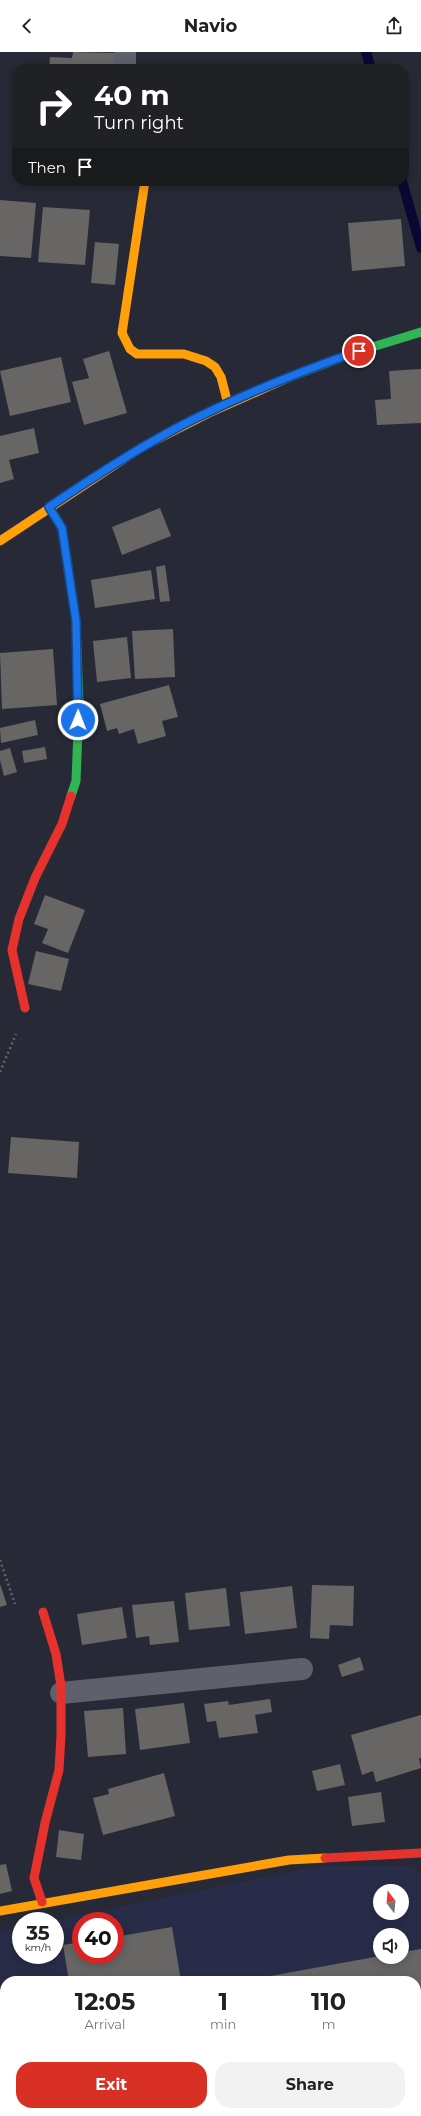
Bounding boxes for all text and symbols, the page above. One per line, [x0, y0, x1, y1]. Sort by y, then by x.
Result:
icon: back [16, 15, 38, 37]
text: Navio [184, 15, 237, 37]
icon: share [383, 15, 405, 37]
text: 40 m [94, 78, 170, 112]
icon: right [28, 80, 80, 132]
text: Turn right [94, 112, 184, 134]
icon: arrive [74, 156, 96, 178]
text: Then [28, 158, 66, 177]
pin [342, 334, 376, 368]
icon: arrive [348, 340, 370, 362]
position arrow [57, 699, 99, 741]
north arrow [373, 1884, 409, 1920]
map controls [373, 1884, 409, 1964]
speed limit sign: 40 [72, 1912, 124, 1964]
text: 35 [26, 1921, 50, 1945]
button: sound [373, 1928, 409, 1964]
text: km/h [25, 1941, 51, 1954]
text: 12:05 [75, 1987, 135, 2016]
text: 1 [218, 1987, 228, 2016]
text: 110 [311, 1987, 346, 2016]
text: Arrival [85, 2016, 126, 2032]
text: min [210, 2016, 236, 2032]
text: m [322, 2016, 335, 2032]
button: Exit [16, 2062, 207, 2108]
button: Share [215, 2062, 405, 2108]

